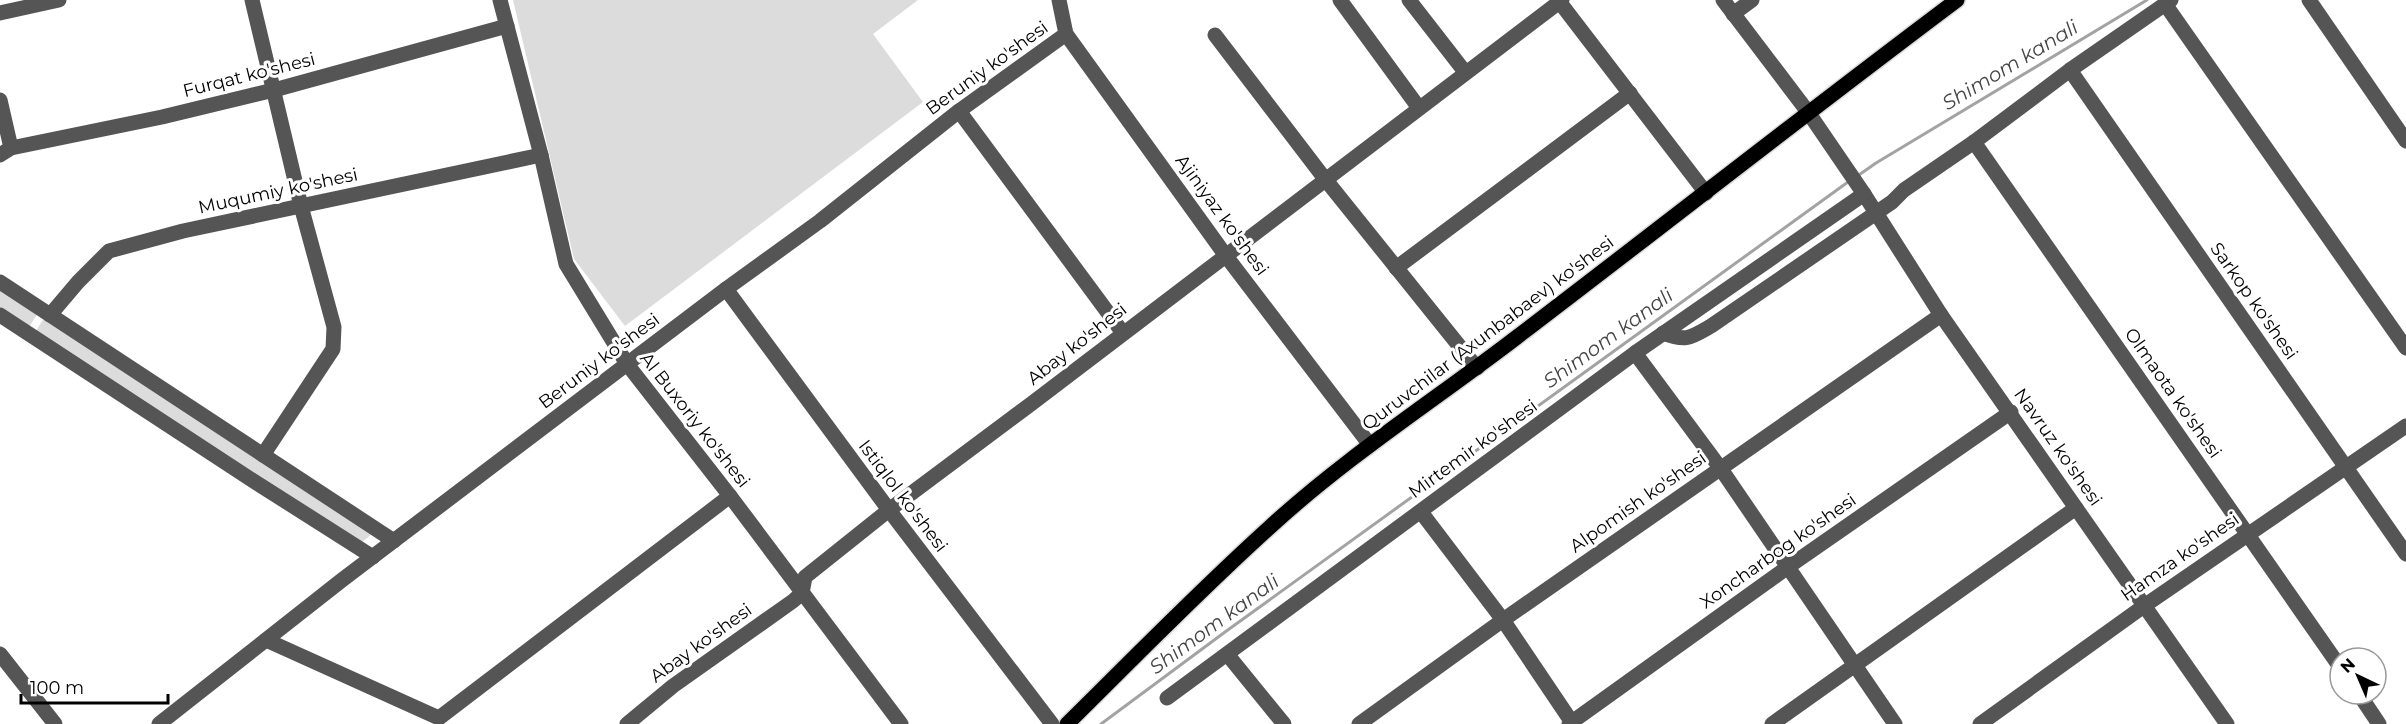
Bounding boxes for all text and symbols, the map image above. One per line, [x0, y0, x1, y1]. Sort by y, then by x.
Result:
water label: Shimom kanali [1938, 15, 2083, 115]
street label: Beruniy ko'shesi [922, 16, 1052, 120]
street label: Furqat ko'shesi [181, 48, 317, 102]
street label: Ajiniyaz ko'shesi [1171, 150, 1273, 280]
street label: Muqumiy ko'shesi [196, 163, 360, 219]
street label: Quruvchilar (Axunbabaev) ko'shesi [1358, 231, 1618, 435]
street label: Sarkop ko'shesi [2205, 238, 2303, 364]
water label: Shimom kanali [1539, 283, 1678, 393]
street label: Abay ko'shesi [1023, 298, 1131, 390]
street label: Beruniy ko'shesi [534, 308, 664, 414]
street label: Olmaota ko'shesi [2120, 324, 2226, 462]
street label: Al Buxoriy ko'shesi [635, 348, 755, 492]
street label: Navruz ko'shesi [2009, 384, 2107, 510]
street label: Mirtemir ko'shesi [1404, 395, 1542, 503]
street label: Istiqlol ko'shesi [854, 436, 952, 556]
street label: Alpomish ko'shesi [1566, 447, 1710, 557]
street label: Xoncharbog ko'shesi [1696, 489, 1860, 613]
street label: Hamza ko'shesi [2117, 508, 2243, 606]
water label: Shimom kanali [1145, 569, 1284, 679]
street label: Abay ko'shesi [646, 599, 756, 687]
north arrow [2328, 646, 2388, 706]
text: N [2337, 654, 2359, 677]
scale bar [21, 667, 168, 705]
text: 100 m [30, 677, 84, 699]

